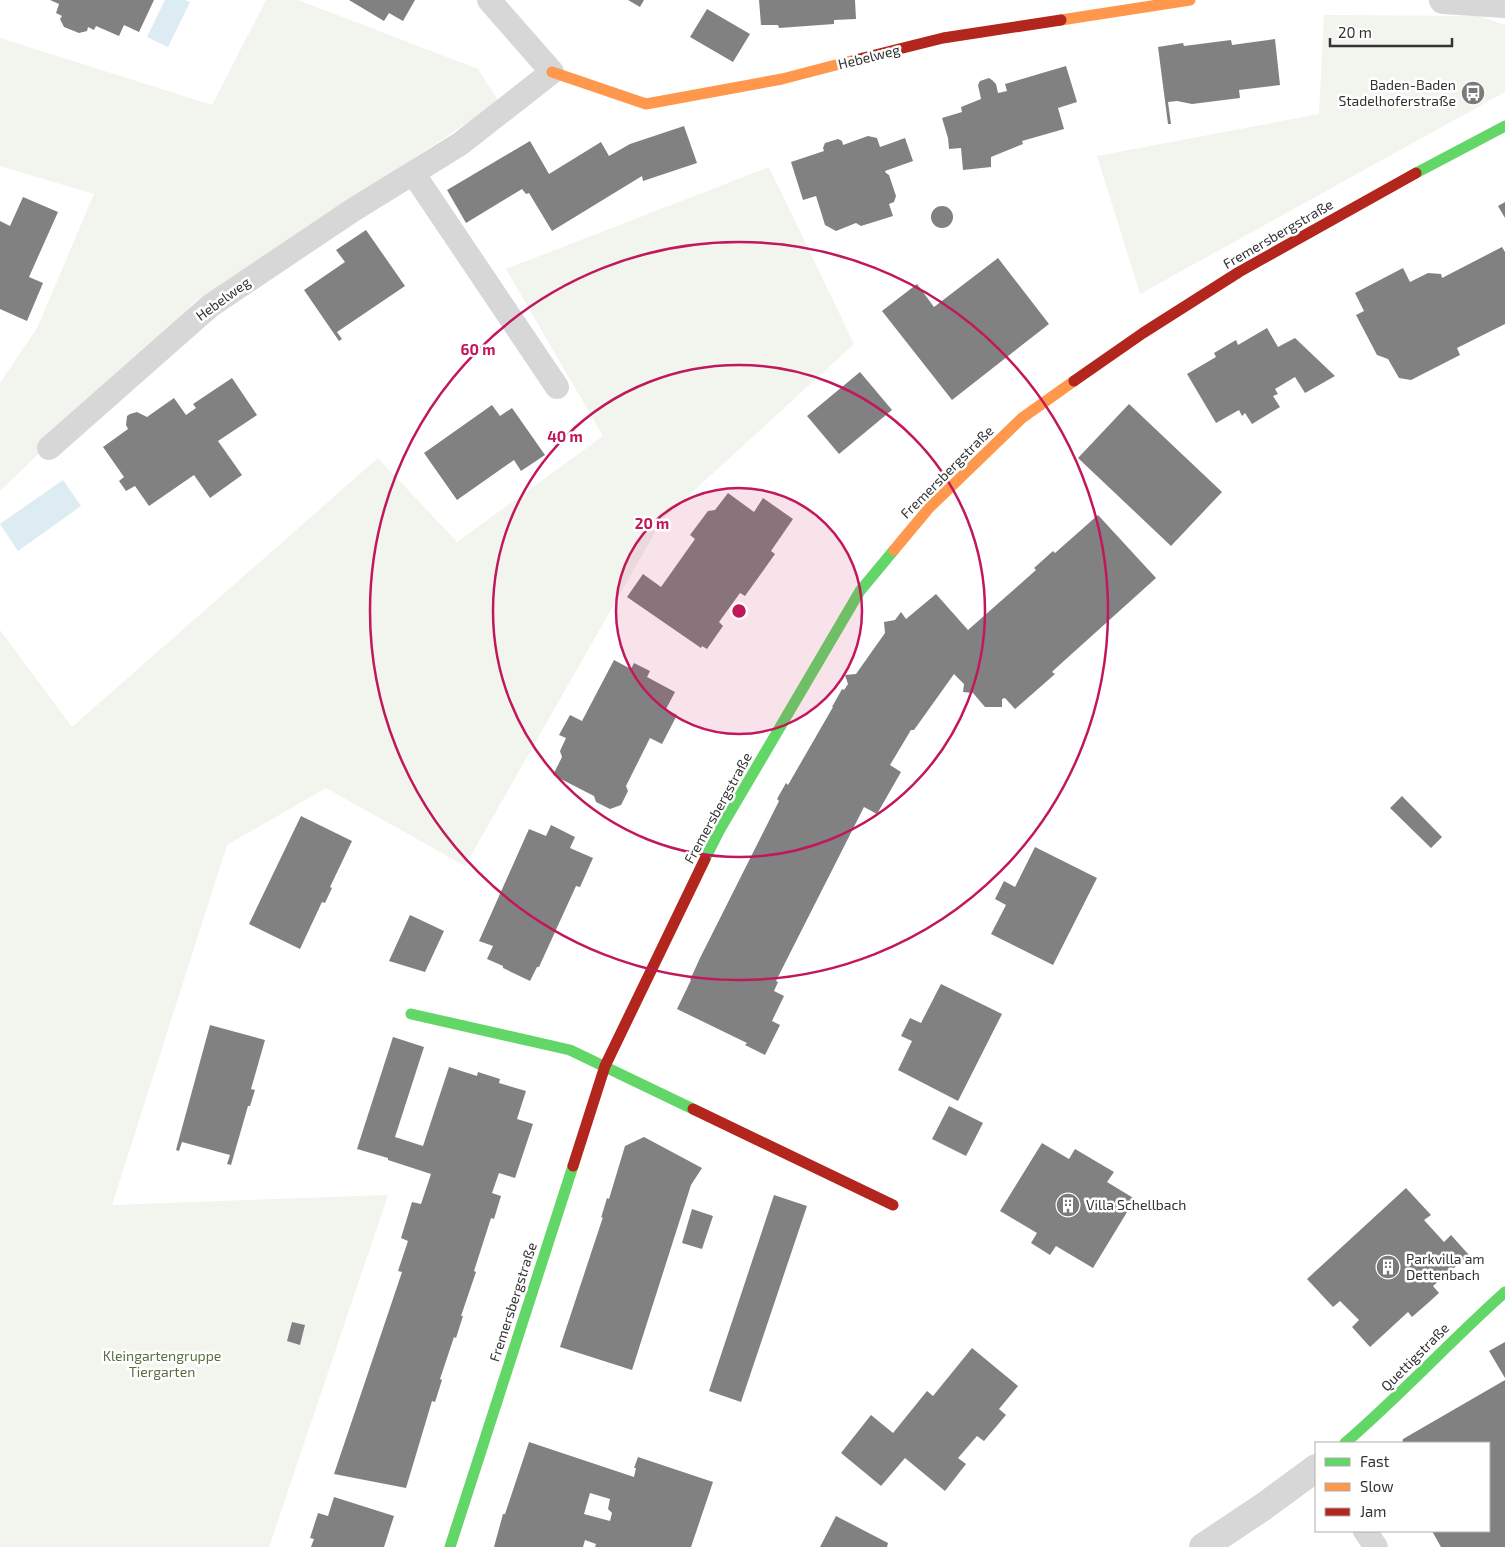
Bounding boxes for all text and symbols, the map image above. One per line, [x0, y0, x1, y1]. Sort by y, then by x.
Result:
scale bar [1330, 15, 1452, 47]
text: 20 m [1338, 23, 1372, 41]
street label: Hebelweg [836, 41, 902, 72]
place label: Baden-Baden Stadelhoferstraße [1338, 76, 1456, 109]
bus stop icon: Baden-Baden Stadelhoferstraße [1460, 80, 1486, 106]
street label: Fremersbergstraße [1220, 195, 1336, 272]
street label: Hebelweg [192, 273, 253, 324]
text: 60 m [461, 340, 495, 358]
street label: Fremersbergstraße [897, 422, 997, 522]
text: 40 m [547, 427, 583, 445]
text: 20 m [635, 514, 669, 532]
centre of rings [730, 602, 748, 620]
street label: Fremersbergstraße [680, 749, 755, 866]
building icon: Villa Schellbach [1055, 1192, 1081, 1218]
place label: Villa Schellbach [1086, 1196, 1186, 1213]
street label: Fremersbergstraße [485, 1240, 540, 1364]
place label: Parkvilla am Dettenbach [1406, 1250, 1485, 1283]
building icon: Parkvilla am Dettenbach [1375, 1254, 1401, 1280]
street label: Quettigstraße [1377, 1319, 1452, 1394]
park label: Kleingartengruppe Tiergarten [103, 1347, 221, 1380]
legend [1315, 1442, 1490, 1532]
text: Fast [1360, 1452, 1390, 1470]
text: Slow [1360, 1477, 1394, 1495]
text: Jam [1360, 1502, 1386, 1520]

